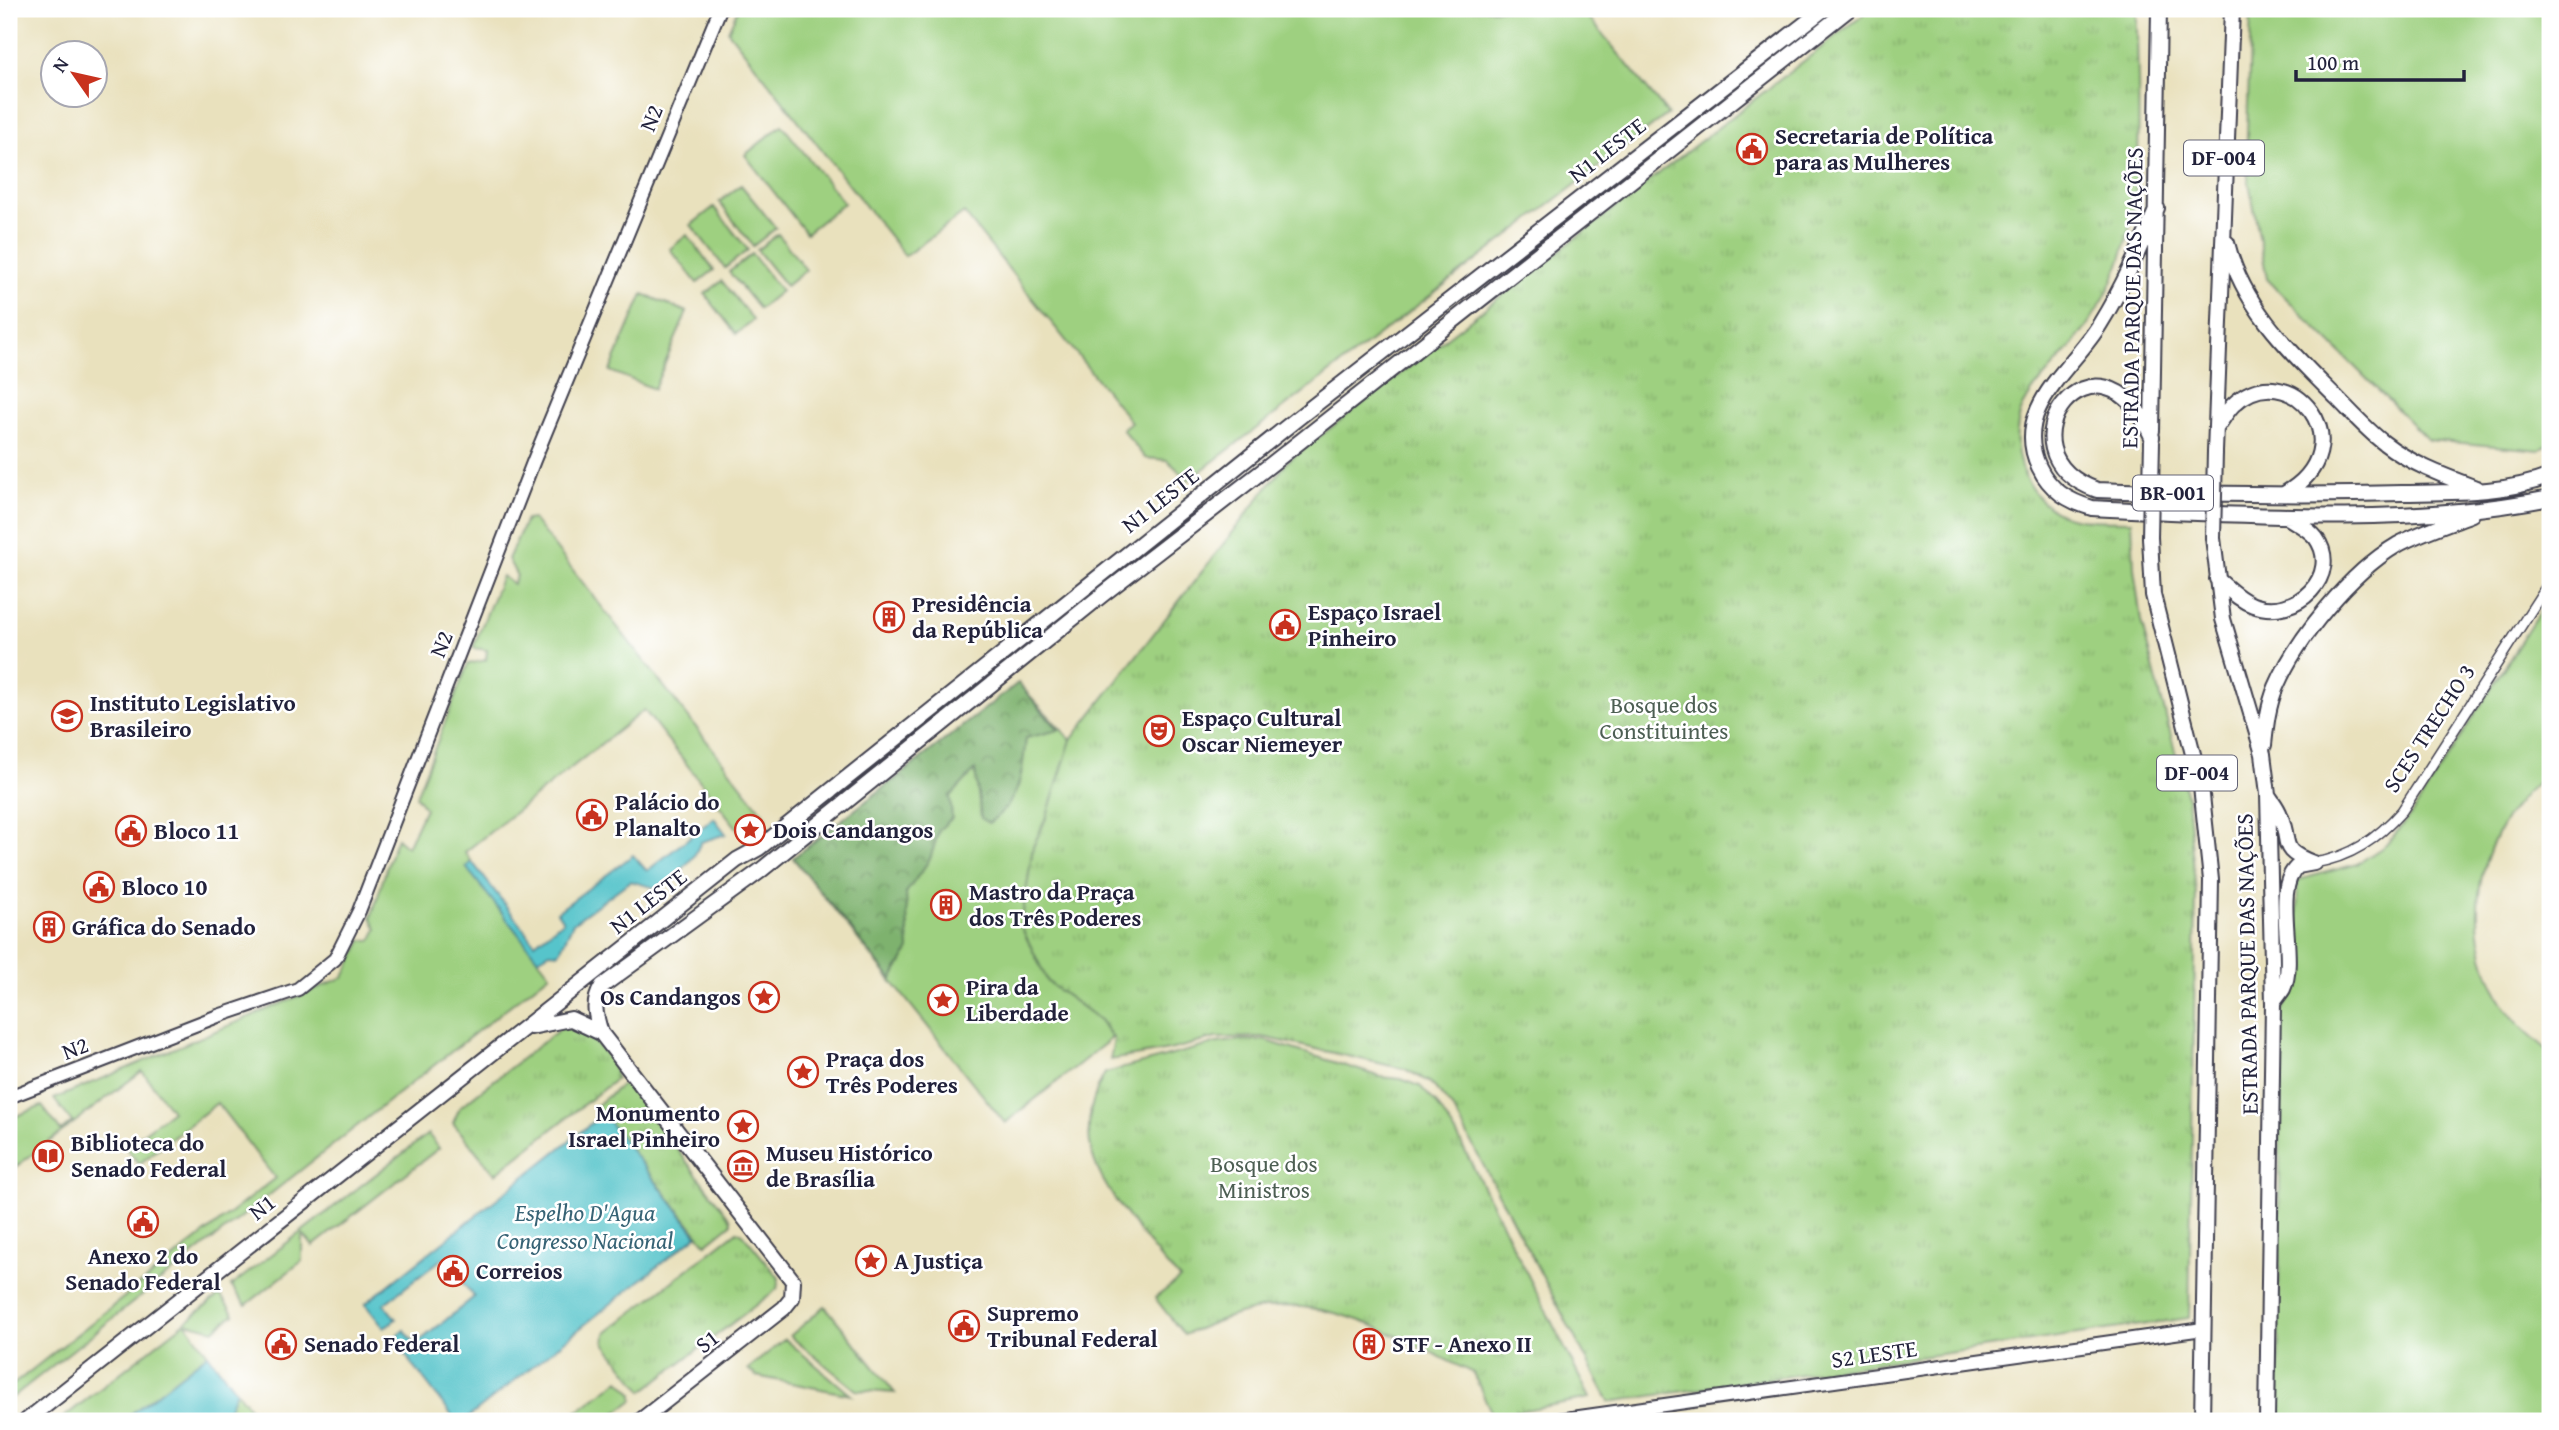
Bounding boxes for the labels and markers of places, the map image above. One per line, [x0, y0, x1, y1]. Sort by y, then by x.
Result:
place label: Secretaria de Política para as Mulheres [1775, 119, 1993, 178]
public building icon: Secretaria de Política para as Mulheres [1735, 132, 1769, 166]
place label: Presidência da República [912, 587, 1043, 646]
place label: Espaço Israel Pinheiro [1308, 595, 1441, 654]
building icon: Presidência da República [872, 600, 906, 634]
public building icon: Espaço Israel Pinheiro [1268, 608, 1302, 642]
place label: Instituto Legislativo Brasileiro [90, 686, 296, 745]
school or university icon: Instituto Legislativo Brasileiro [50, 699, 84, 733]
place label: Espaço Cultural Oscar Niemeyer [1182, 701, 1343, 760]
theatre icon: Espaço Cultural Oscar Niemeyer [1142, 714, 1176, 748]
place label: Palácio do Planalto [615, 785, 720, 844]
public building icon: Palácio do Planalto [575, 798, 609, 832]
place icon: Dois Candangos [733, 813, 767, 847]
place label: Dois Candangos [773, 813, 934, 846]
public building icon: Bloco 11 [114, 814, 148, 848]
place label: Bloco 11 [154, 814, 239, 847]
public building icon: Bloco 10 [82, 870, 116, 904]
place label: Bloco 10 [122, 870, 207, 903]
place label: Mastro da Praça dos Três Poderes [969, 875, 1141, 934]
building icon: Mastro da Praça dos Três Poderes [929, 888, 963, 922]
building icon: Gráfica do Senado [32, 910, 66, 944]
place label: Gráfica do Senado [72, 910, 256, 943]
place label: Pira da Liberdade [966, 970, 1069, 1029]
place label: Os Candangos [600, 980, 741, 1013]
place icon: Os Candangos [747, 980, 781, 1014]
place icon: Pira da Liberdade [926, 983, 960, 1017]
place label: Praça dos Três Poderes [826, 1042, 958, 1101]
place icon: Praça dos Três Poderes [786, 1055, 820, 1089]
place label: Monumento Israel Pinheiro [568, 1096, 720, 1155]
place icon: Monumento Israel Pinheiro [726, 1109, 760, 1143]
place label: Biblioteca do Senado Federal [71, 1126, 226, 1185]
place label: Museu Histórico de Brasília [766, 1136, 933, 1195]
library icon: Biblioteca do Senado Federal [31, 1139, 65, 1173]
museum icon: Museu Histórico de Brasília [726, 1149, 760, 1183]
public building icon: Anexo 2 do Senado Federal [126, 1205, 160, 1239]
place label: Anexo 2 do Senado Federal [65, 1239, 221, 1298]
place icon: A Justiça [854, 1244, 888, 1278]
place label: A Justiça [894, 1244, 983, 1277]
public building icon: Correios [436, 1254, 470, 1288]
place label: Correios [476, 1254, 563, 1287]
place label: Supremo Tribunal Federal [987, 1296, 1158, 1355]
public building icon: Supremo Tribunal Federal [947, 1309, 981, 1343]
public building icon: Senado Federal [264, 1327, 298, 1361]
place label: Senado Federal [304, 1327, 459, 1360]
building icon: STF - Anexo II [1352, 1327, 1386, 1361]
place label: STF - Anexo II [1392, 1327, 1532, 1360]

